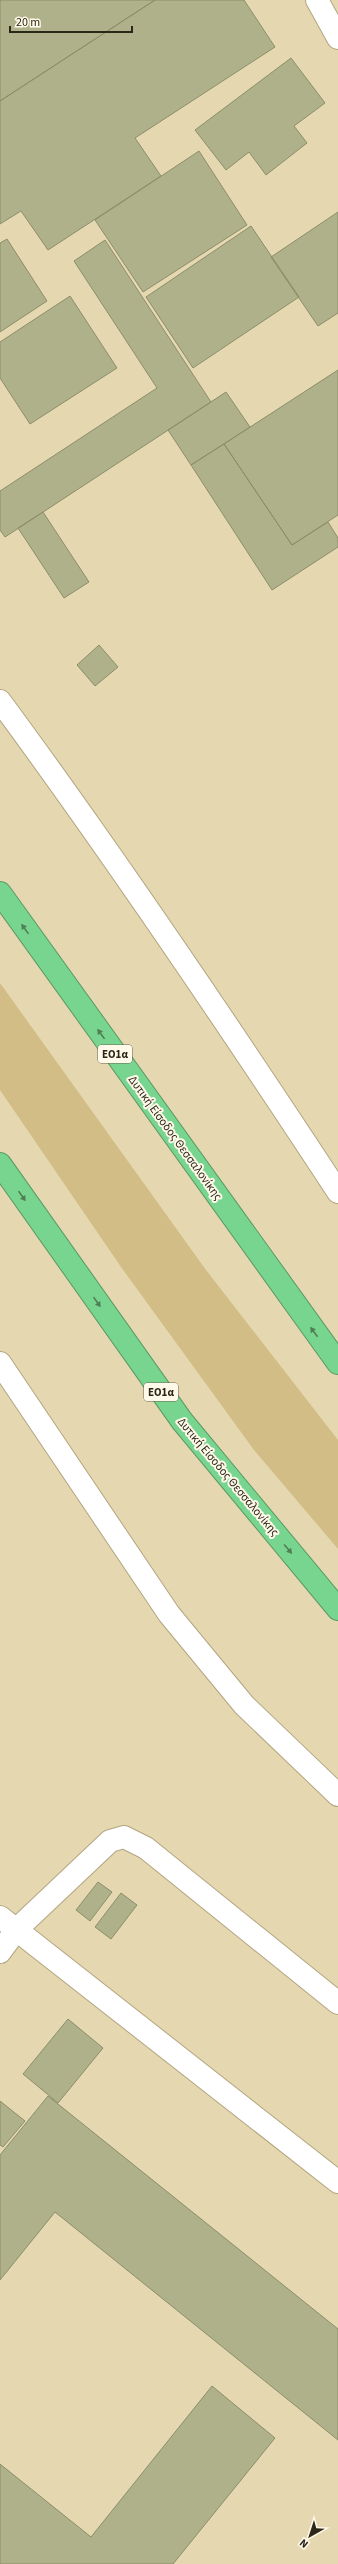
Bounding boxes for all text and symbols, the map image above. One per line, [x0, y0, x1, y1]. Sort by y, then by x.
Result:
scale bar [10, 8, 132, 34]
text: 20 m [16, 14, 40, 31]
one-way arrow [21, 923, 29, 934]
one-way arrow [97, 1029, 105, 1040]
road number: ΕΟ1α [98, 1045, 132, 1063]
street label: Δυτική Είσοδος Θεσσαλονίκης [124, 1072, 226, 1204]
one-way arrow [18, 1191, 26, 1201]
one-way arrow [93, 1297, 101, 1307]
one-way arrow [310, 1326, 318, 1337]
road number: ΕΟ1α [144, 1383, 178, 1401]
street label: Δυτική Είσοδος Θεσσαλονίκης [173, 1414, 283, 1540]
one-way arrow [284, 1543, 293, 1554]
north arrow [290, 2516, 330, 2556]
text: N [296, 2535, 312, 2552]

